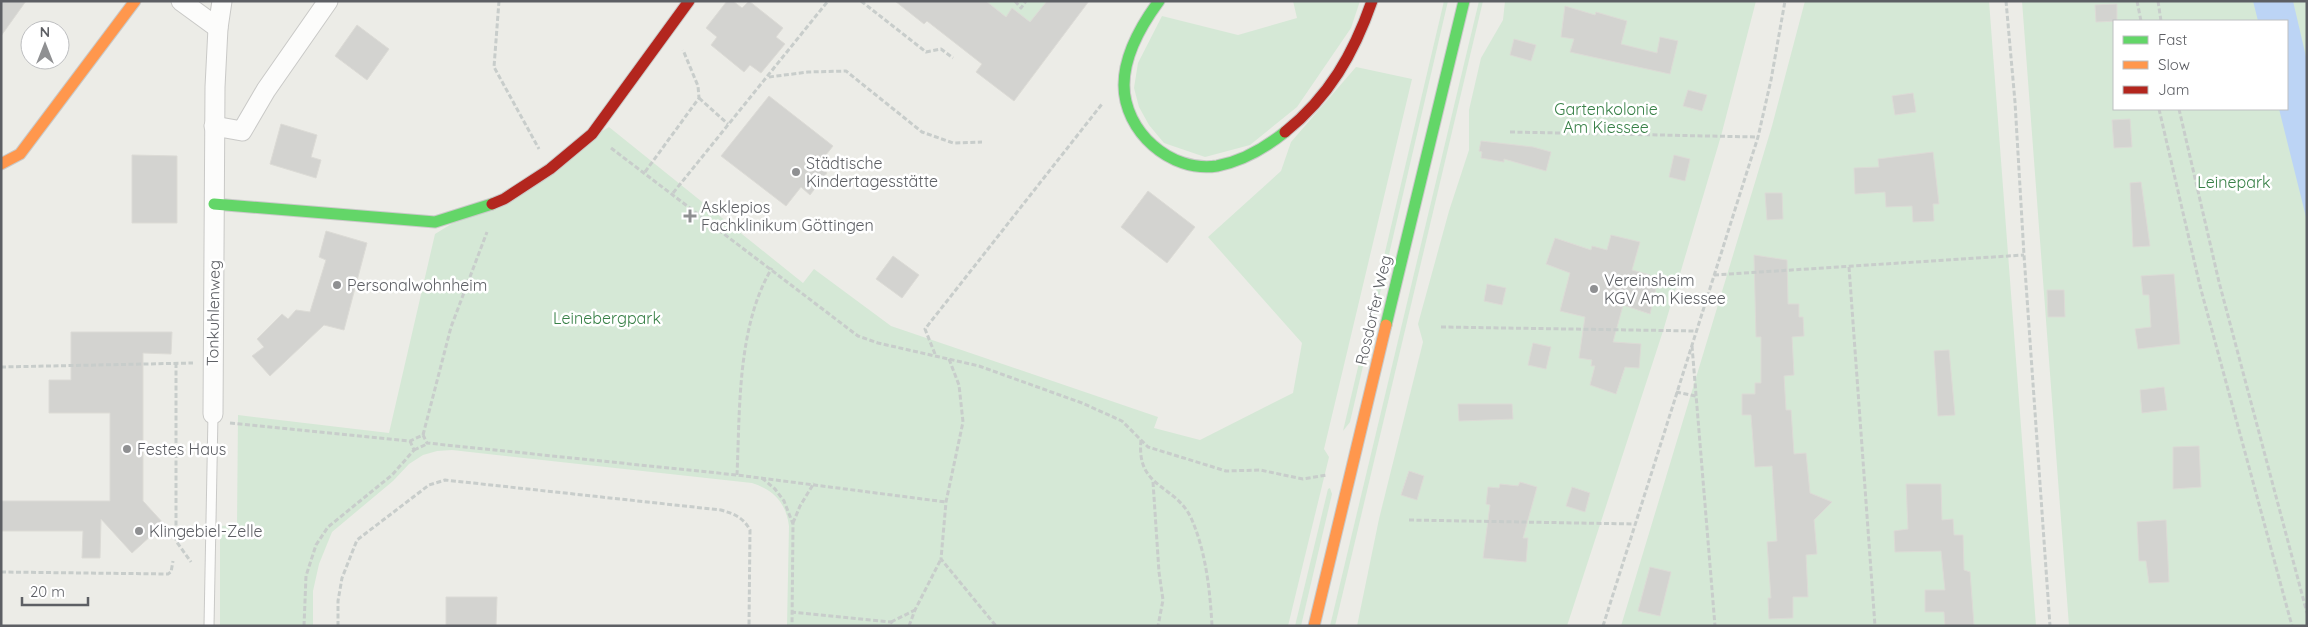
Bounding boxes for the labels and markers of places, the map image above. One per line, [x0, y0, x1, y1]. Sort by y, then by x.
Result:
place label: Städtische Kindertagesstätte [806, 153, 938, 191]
marker: Städtische Kindertagesstätte [790, 166, 802, 178]
place label: Asklepios Fachklinikum Göttingen [701, 197, 874, 235]
marker: Asklepios Fachklinikum Göttingen [683, 209, 697, 223]
place label: Vereinsheim KGV Am Kiessee [1604, 270, 1726, 308]
place label: Personalwohnheim [347, 275, 487, 295]
marker: Personalwohnheim [331, 279, 343, 291]
marker: Vereinsheim KGV Am Kiessee [1588, 283, 1600, 295]
place label: Festes Haus [137, 439, 226, 459]
marker: Festes Haus [121, 443, 133, 455]
place label: Klingebiel-Zelle [149, 521, 262, 541]
marker: Klingebiel-Zelle [133, 525, 145, 537]

